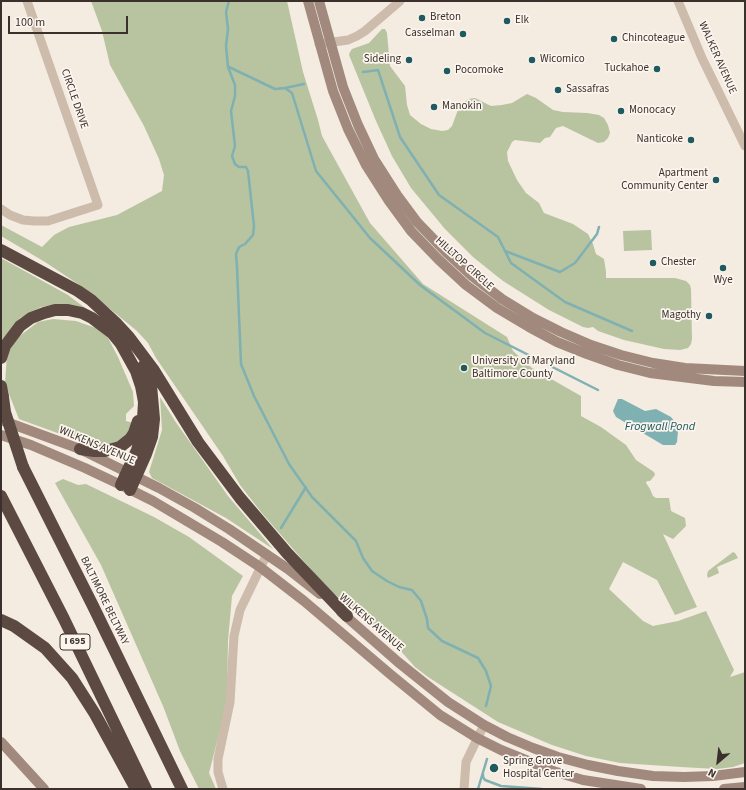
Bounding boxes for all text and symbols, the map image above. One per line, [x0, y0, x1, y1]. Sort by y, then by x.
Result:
scale bar [10, 8, 130, 34]
place label: Breton [430, 11, 461, 25]
marker: Breton [417, 13, 427, 23]
text: 100 m [15, 14, 45, 31]
place label: Elk [515, 14, 529, 28]
marker: Elk [502, 16, 512, 26]
street label: WALKER AVENUE [695, 20, 739, 96]
place label: Casselman [405, 27, 455, 41]
marker: Casselman [458, 29, 468, 39]
place label: Chincoteague [622, 32, 685, 46]
marker: Chincoteague [609, 34, 619, 44]
place label: Sideling [364, 53, 401, 67]
place label: Wicomico [540, 53, 585, 67]
marker: Sideling [404, 55, 414, 65]
marker: Wicomico [527, 55, 537, 65]
place label: Tuckahoe [604, 62, 649, 76]
place label: Pocomoke [455, 64, 503, 78]
marker: Tuckahoe [652, 64, 662, 74]
marker: Pocomoke [442, 66, 452, 76]
street label: CIRCLE DRIVE [58, 67, 90, 131]
place label: Sassafras [566, 83, 609, 97]
marker: Sassafras [553, 85, 563, 95]
place label: Manokin [442, 100, 482, 114]
marker: Manokin [429, 102, 439, 112]
place label: Monocacy [629, 104, 676, 118]
marker: Monocacy [616, 106, 626, 116]
place label: Nanticoke [636, 133, 683, 147]
marker: Nanticoke [686, 135, 696, 145]
place label: Apartment Community Center [621, 167, 708, 193]
marker: Apartment Community Center [711, 175, 721, 185]
street label: HILLTOP CIRCLE [432, 234, 496, 294]
place label: Chester [661, 256, 696, 270]
marker: Chester [648, 258, 658, 268]
marker: Wye [718, 263, 728, 273]
place label: Wye [713, 274, 733, 288]
place label: Magothy [661, 309, 701, 323]
marker: Magothy [704, 311, 714, 321]
place label: University of Maryland Baltimore County [472, 355, 575, 381]
marker: University of Maryland Baltimore County [459, 363, 469, 373]
water label: Frogwall Pond [625, 420, 695, 434]
street label: WILKENS AVENUE [57, 424, 137, 468]
street label: BALTIMORE BELTWAY [77, 555, 131, 647]
street label: WILKENS AVENUE [336, 591, 406, 655]
road number: I 695 [60, 634, 90, 650]
north arrow [698, 742, 738, 782]
place label: Spring Grove Hospital Center [503, 755, 574, 781]
marker: Spring Grove Hospital Center [488, 762, 500, 774]
text: N [705, 765, 719, 781]

